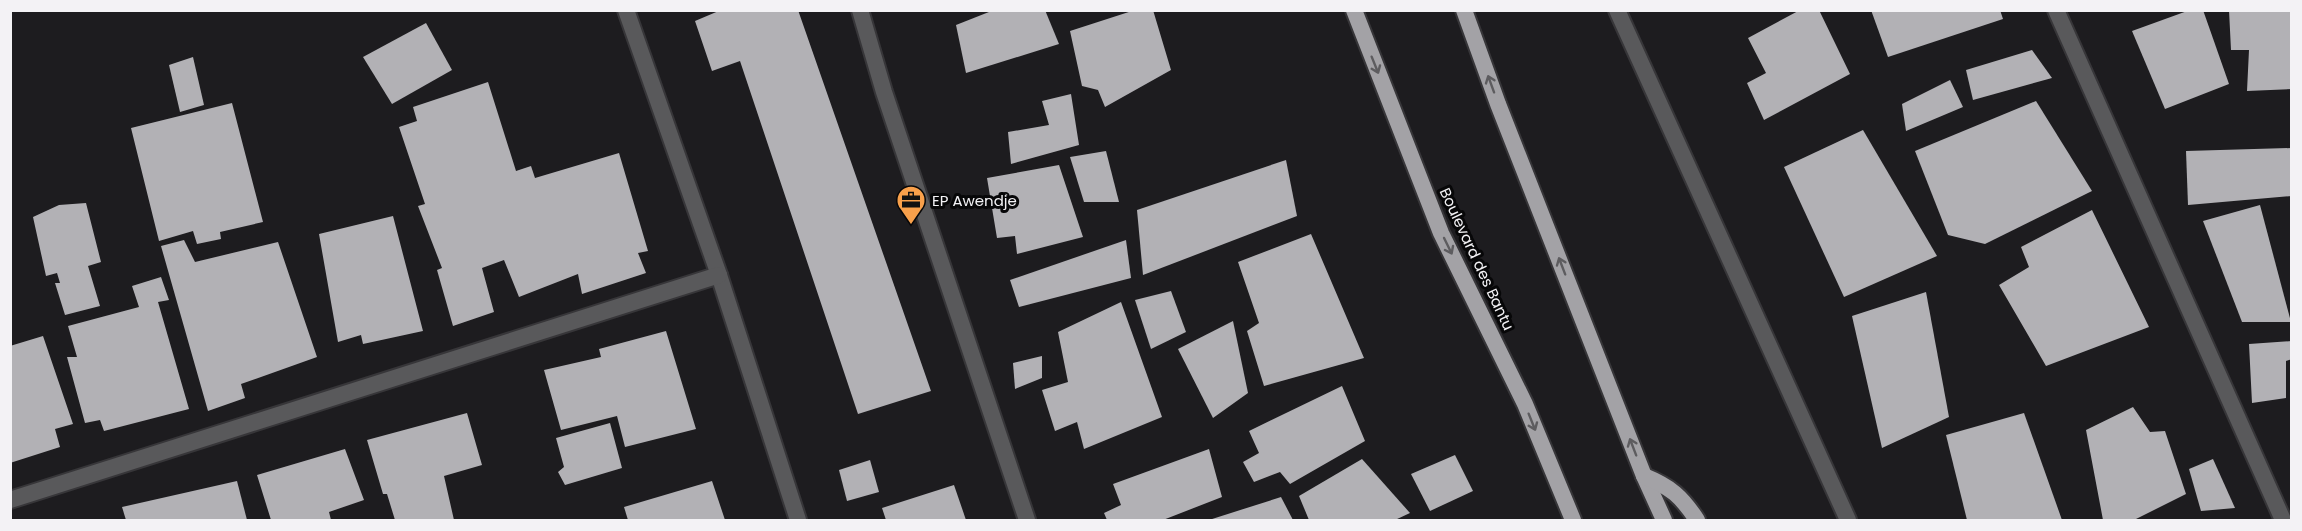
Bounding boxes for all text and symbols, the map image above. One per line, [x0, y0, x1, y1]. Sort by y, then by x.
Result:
one-way arrow [1370, 55, 1381, 74]
one-way arrow [1485, 75, 1496, 94]
office icon: EP Awendje [895, 184, 927, 226]
street label: Boulevard des Bantu [1435, 184, 1519, 334]
place label: EP Awendje [932, 190, 1017, 211]
one-way arrow [1443, 236, 1454, 254]
one-way arrow [1556, 257, 1567, 276]
one-way arrow [1527, 412, 1538, 430]
one-way arrow [1627, 439, 1638, 457]

